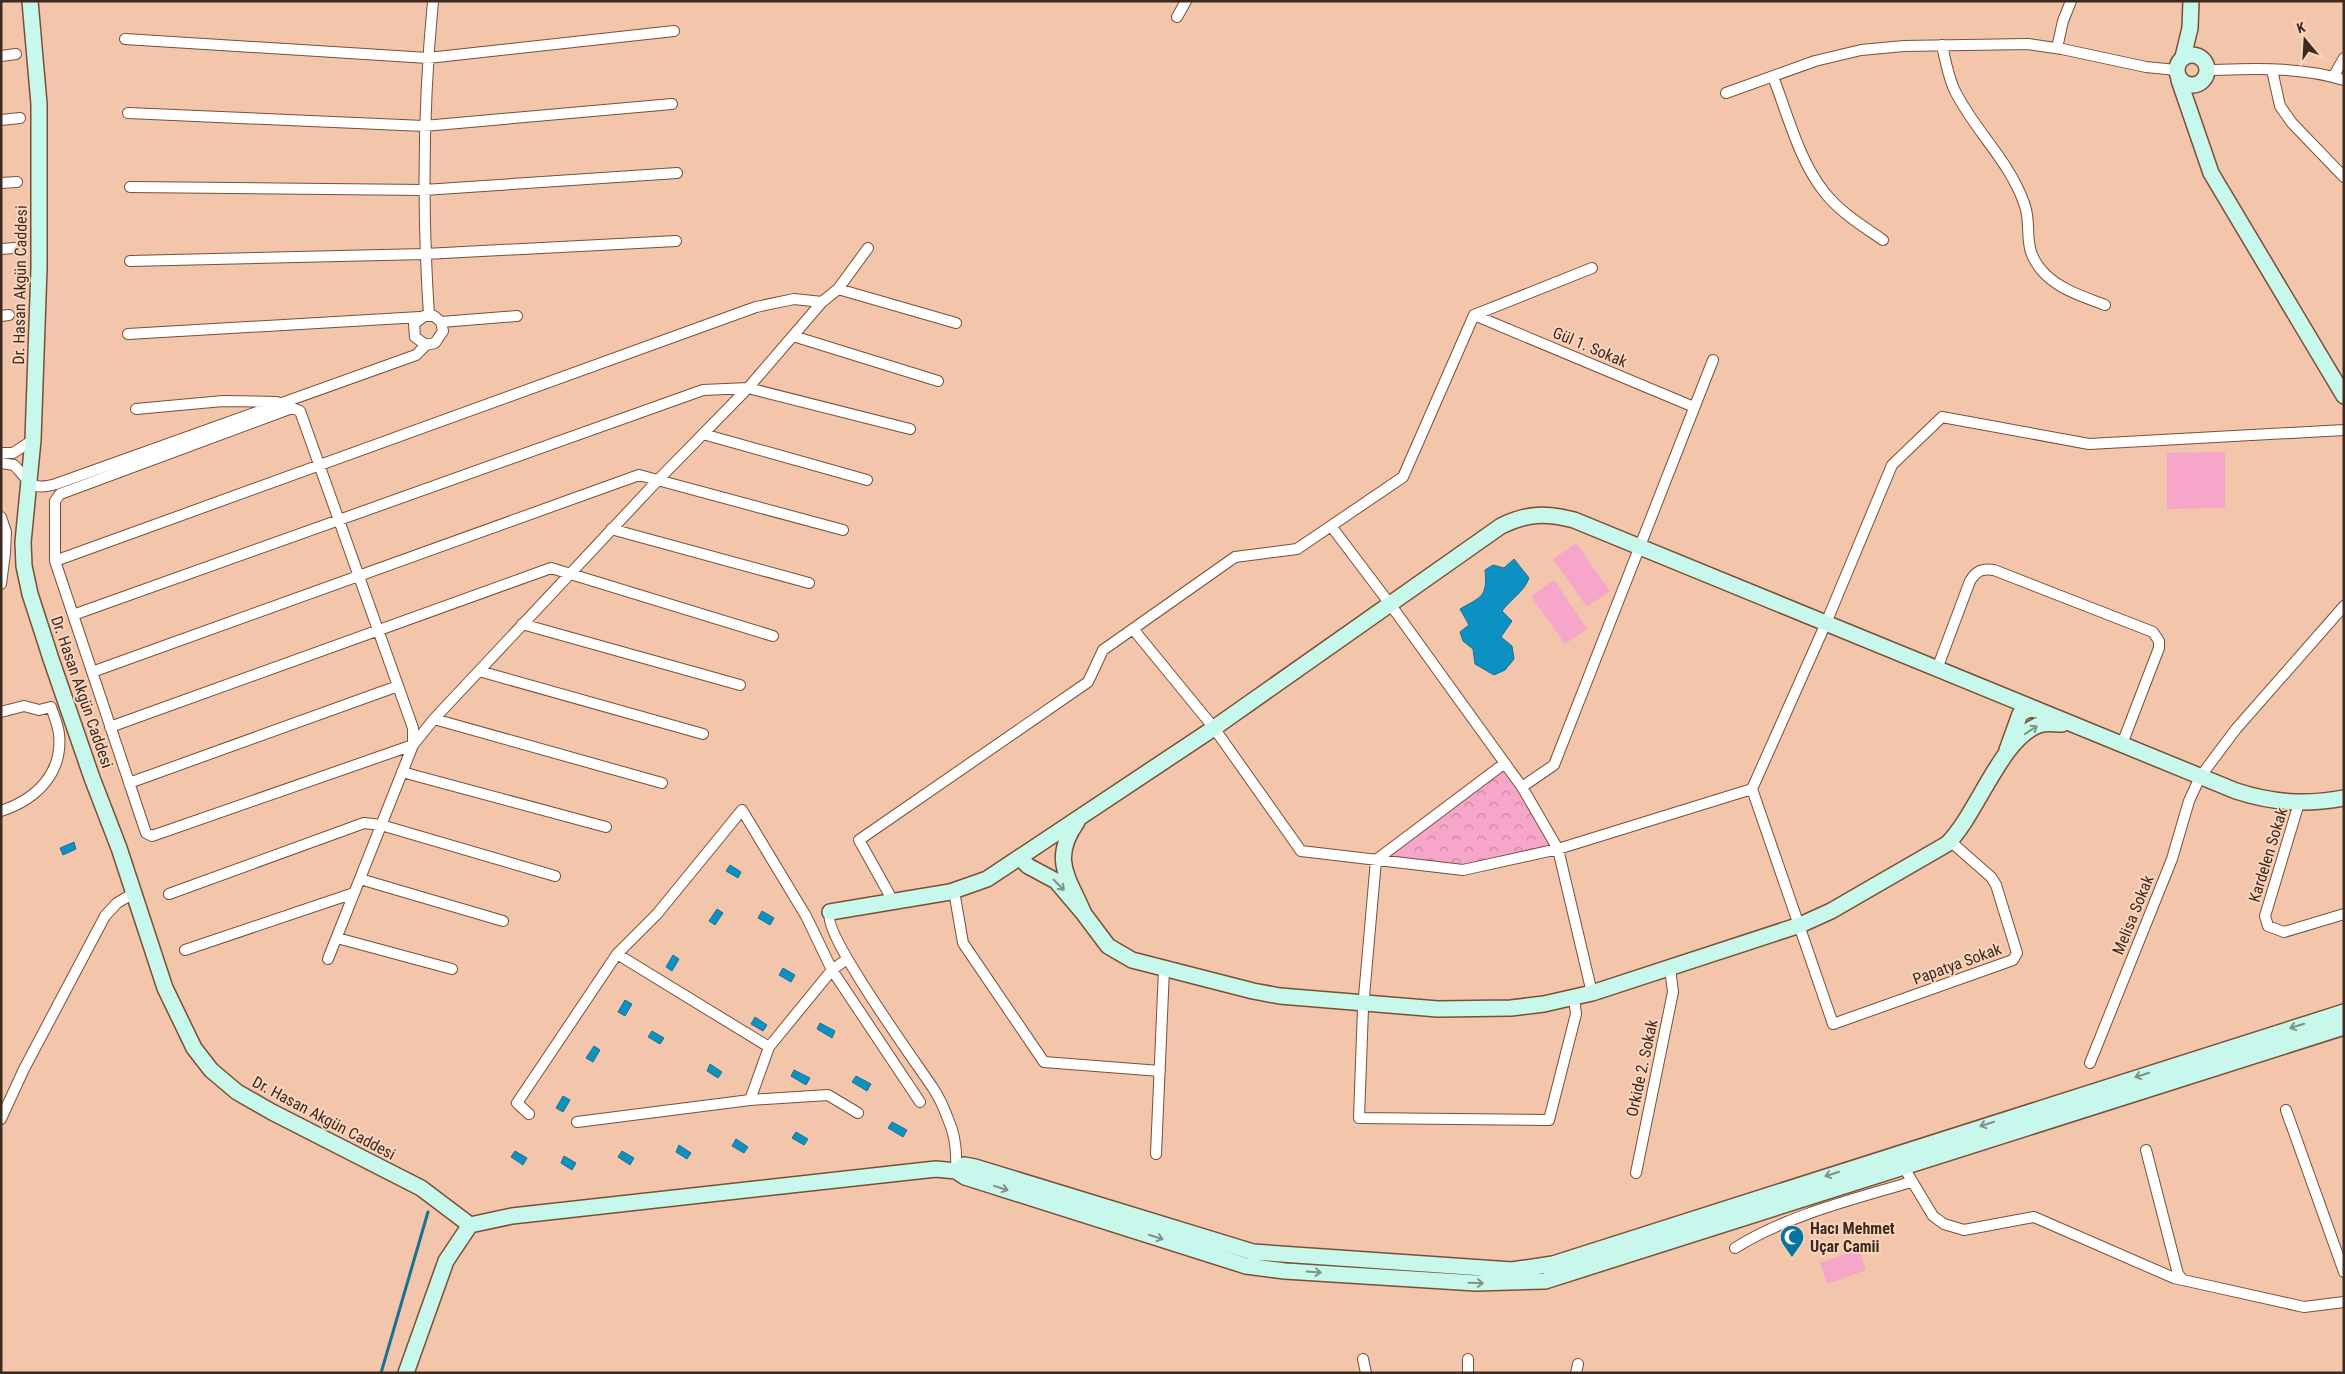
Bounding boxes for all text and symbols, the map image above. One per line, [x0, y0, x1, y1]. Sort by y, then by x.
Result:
north arrow [2280, 15, 2330, 65]
text: K [2295, 19, 2307, 36]
street label: Dr. Hasan Akgün Caddesi [9, 205, 31, 365]
street label: Gül 1. Sokak [1550, 323, 1631, 371]
street label: Dr. Hasan Akgün Caddesi [47, 614, 117, 770]
one-way arrow [2024, 725, 2038, 735]
street label: Kardelen Sokak [2245, 805, 2292, 904]
street label: Melisa Sokak [2108, 872, 2158, 957]
one-way arrow [1053, 879, 1066, 891]
street label: Papatya Sokak [1910, 939, 2005, 989]
street label: Orkide 2. Sokak [1622, 1017, 1662, 1118]
one-way arrow [2289, 1022, 2305, 1032]
one-way arrow [2135, 1071, 2151, 1081]
street label: Dr. Hasan Akgün Caddesi [249, 1072, 399, 1164]
one-way arrow [1980, 1120, 1996, 1130]
one-way arrow [1825, 1170, 1841, 1179]
one-way arrow [993, 1184, 1009, 1194]
place label: Hacı Mehmet Uçar Camii [1810, 1219, 1895, 1256]
mosque icon: Hacı Mehmet Uçar Camii [1779, 1224, 1805, 1258]
one-way arrow [1148, 1233, 1164, 1243]
one-way arrow [1305, 1268, 1321, 1277]
one-way arrow [1468, 1278, 1484, 1288]

